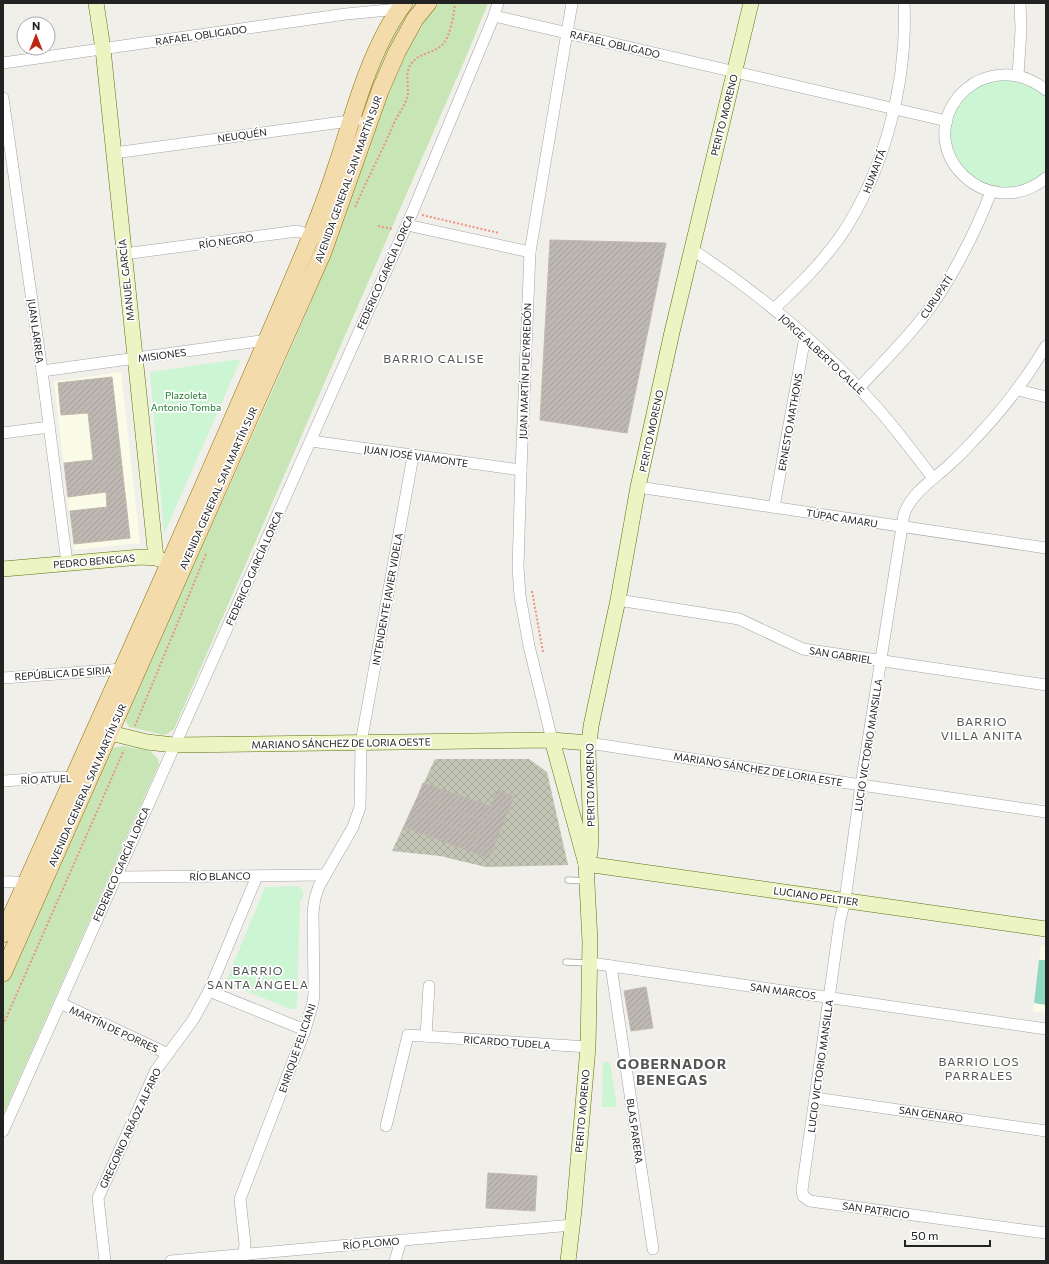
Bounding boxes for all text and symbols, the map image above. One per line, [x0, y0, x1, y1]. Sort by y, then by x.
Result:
north arrow [16, 16, 56, 56]
text: N [32, 19, 40, 32]
street label: RAFAEL OBLIGADO [154, 23, 248, 47]
street label: RAFAEL OBLIGADO [569, 28, 661, 60]
street label: PERITO MORENO [708, 73, 740, 157]
street label: AVENIDA GENERAL SAN MARTÍN SUR [312, 94, 384, 264]
street label: NEUQUÉN [217, 126, 267, 144]
street label: HUMAITÁ [860, 147, 888, 195]
street label: FEDERICO GARCÍA LORCA [354, 213, 416, 331]
street label: RÍO NEGRO [198, 231, 254, 251]
street label: MANUEL GARCÍA [116, 238, 136, 322]
street label: CURUPATÍ [917, 273, 955, 321]
street label: JUAN LARREA [26, 298, 46, 364]
street label: JUAN MARTÍN PUEYRREDÓN [517, 303, 533, 439]
street label: JORGE ALBERTO CALLE [777, 312, 867, 396]
street label: MISIONES [137, 346, 187, 364]
district label: BARRIO CALISE [383, 351, 485, 365]
street label: ERNESTO MATHONS [775, 372, 805, 472]
park label: Plazoleta Antonio Tomba [151, 389, 221, 413]
street label: PERITO MORENO [636, 389, 666, 473]
street label: AVENIDA GENERAL SAN MARTÍN SUR [177, 404, 260, 571]
street label: JUAN JOSÉ VIAMONTE [363, 443, 469, 469]
street label: TÚPAC AMARU [805, 506, 879, 530]
street label: FEDERICO GARCÍA LORCA [223, 509, 285, 627]
street label: INTENDENTE JAVIER VIDELA [369, 532, 405, 666]
street label: PEDRO BENEGAS [53, 551, 136, 571]
street label: SAN GABRIEL [808, 644, 874, 666]
street label: REPÚBLICA DE SIRIA [14, 664, 112, 682]
street label: LUCIO VICTORIO MANSILLA [852, 678, 884, 812]
street label: AVENIDA GENERAL SAN MARTÍN SUR [46, 701, 129, 868]
district label: BARRIO VILLA ANITA [941, 714, 1023, 742]
street label: MARIANO SÁNCHEZ DE LORIA OESTE [251, 735, 431, 751]
street label: PERITO MORENO [583, 743, 597, 827]
street label: MARIANO SÁNCHEZ DE LORIA ESTE [673, 750, 843, 788]
street label: RÍO ATUEL [20, 772, 72, 786]
street label: FEDERICO GARCÍA LORCA [90, 805, 152, 923]
street label: RÍO BLANCO [189, 869, 251, 883]
street label: LUCIANO PELTIER [773, 884, 860, 908]
district label: BARRIO SANTA ÁNGELA [207, 963, 309, 991]
street label: SAN MARCOS [749, 980, 817, 1002]
street label: LUCIO VICTORIO MANSILLA [805, 999, 835, 1133]
street label: ENRIQUE FELICIANI [276, 1002, 318, 1094]
street label: MARTÍN DE PORRES [68, 1003, 160, 1055]
street label: RICARDO TUDELA [463, 1033, 551, 1051]
district label: BARRIO LOS PARRALES [938, 1054, 1020, 1082]
district label: GOBERNADOR BENEGAS [617, 1055, 727, 1088]
street label: GREGORIO ARÁOZ ALFARO [97, 1066, 163, 1190]
street label: PERITO MORENO [572, 1069, 592, 1153]
street label: BLAS PARERA [624, 1098, 646, 1164]
street label: SAN GENARO [898, 1104, 964, 1124]
street label: SAN PATRICIO [842, 1199, 910, 1221]
scale bar [905, 1222, 990, 1248]
text: 50 m [911, 1228, 939, 1242]
street label: RÍO PLOMO [342, 1235, 400, 1251]

